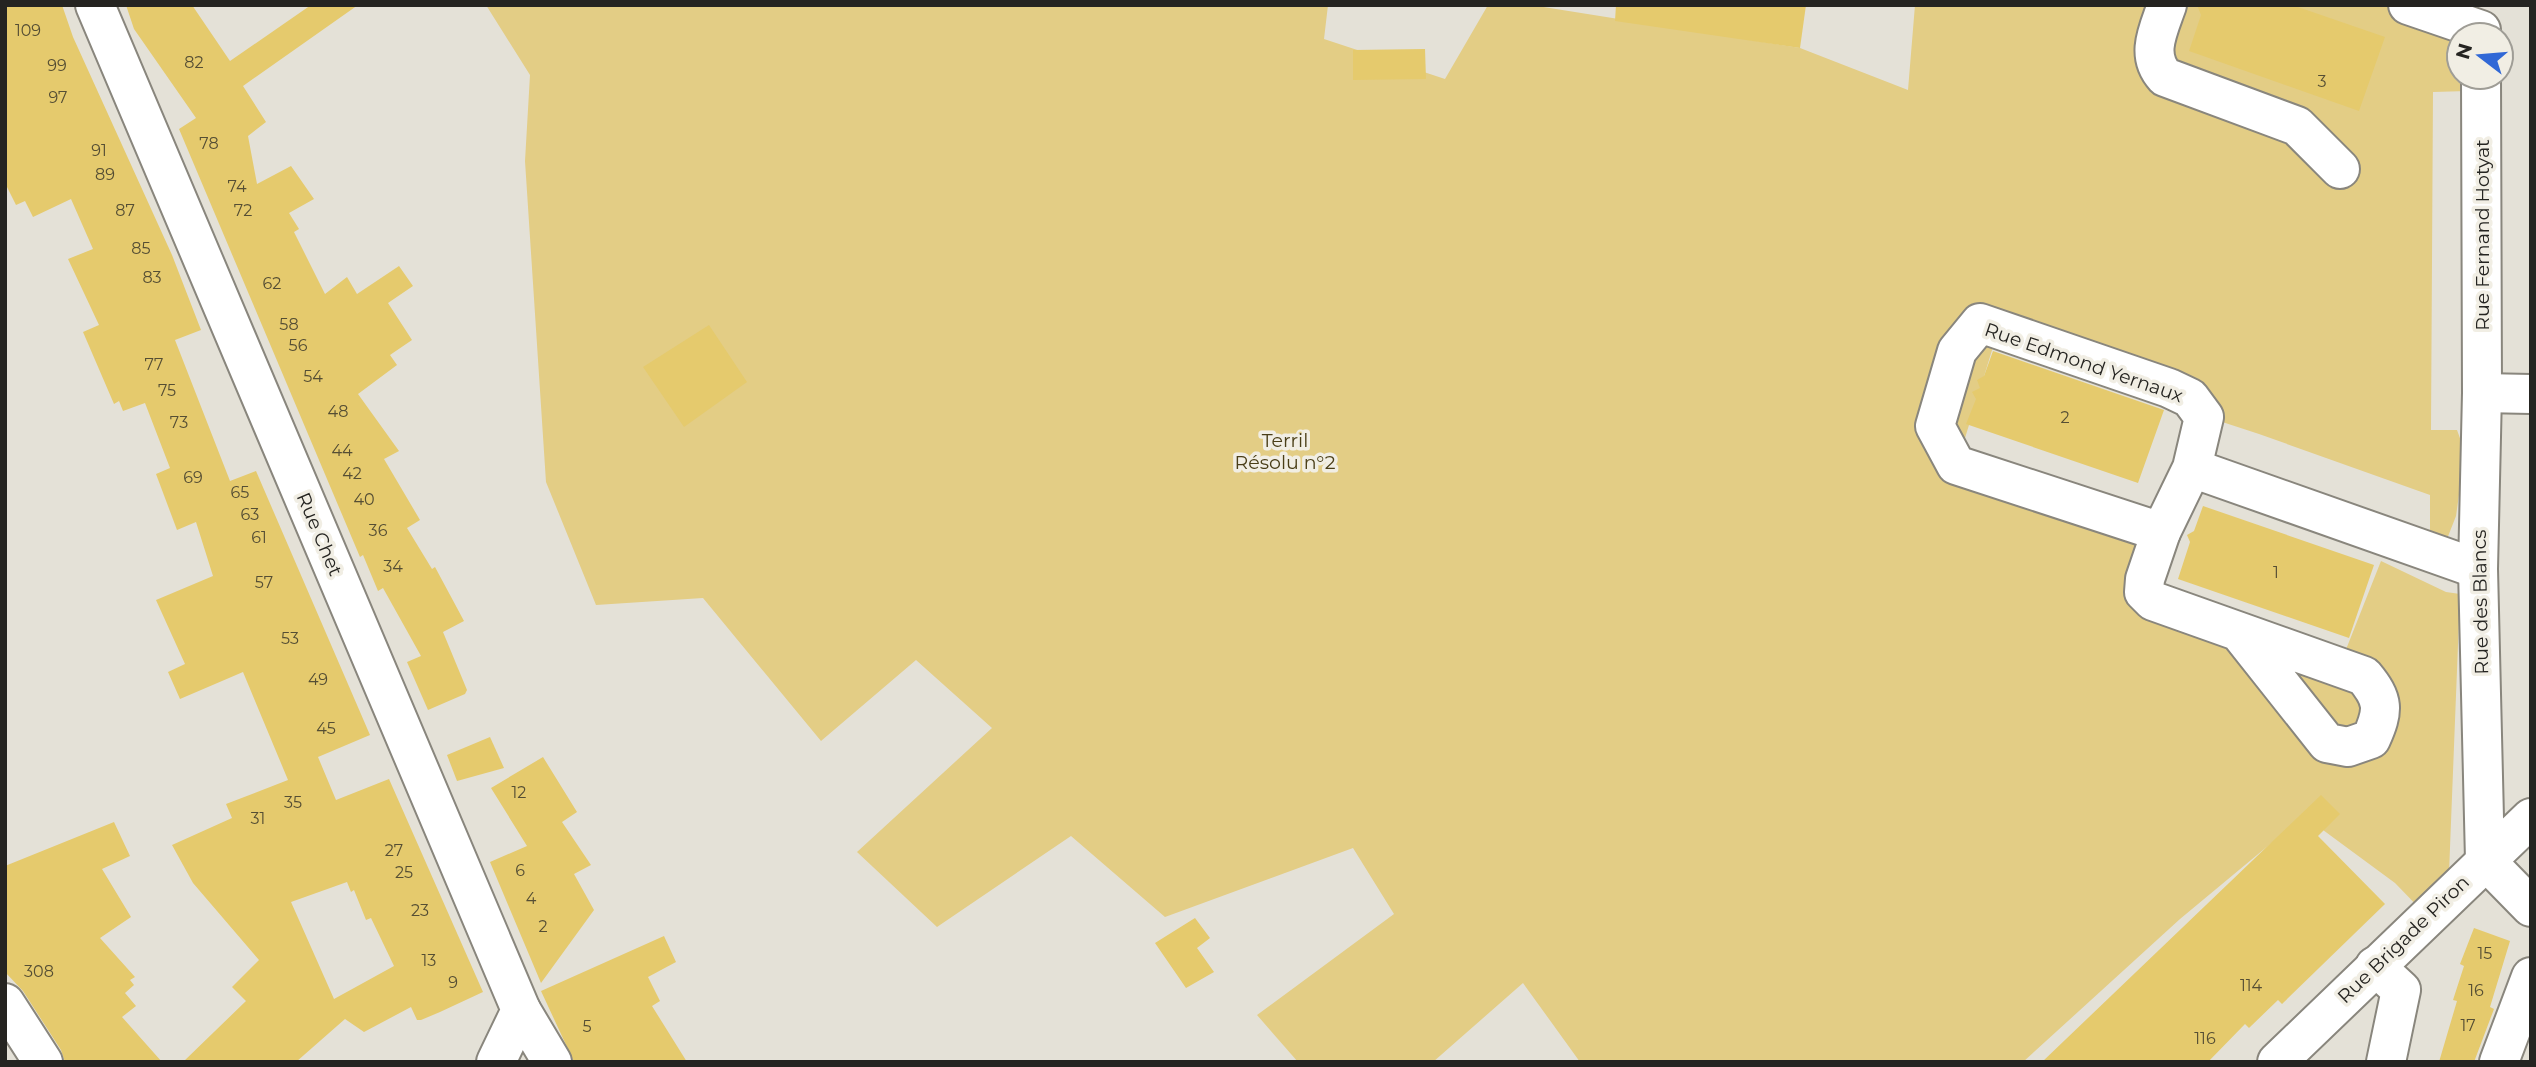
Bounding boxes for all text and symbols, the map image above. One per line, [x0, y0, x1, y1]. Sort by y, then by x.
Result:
house number: 109 [15, 21, 41, 40]
north arrow [2445, 21, 2515, 91]
text: N [2451, 41, 2477, 62]
house number: 82 [184, 53, 204, 72]
house number: 99 [47, 56, 67, 75]
house number: 3 [2317, 72, 2327, 91]
house number: 97 [48, 88, 68, 107]
house number: 78 [199, 134, 219, 153]
street label: Rue Fernand Hotyat [2471, 139, 2494, 331]
house number: 91 [91, 141, 107, 160]
house number: 89 [95, 165, 115, 184]
house number: 74 [228, 177, 247, 196]
house number: 87 [115, 201, 135, 220]
house number: 72 [234, 201, 252, 220]
house number: 85 [131, 239, 151, 258]
house number: 83 [142, 268, 162, 287]
house number: 62 [263, 274, 281, 293]
house number: 58 [279, 315, 299, 334]
street label: Rue Edmond Yernaux [1982, 318, 2186, 407]
house number: 56 [289, 336, 308, 355]
house number: 77 [145, 355, 163, 374]
house number: 54 [303, 367, 323, 386]
house number: 75 [158, 381, 176, 400]
house number: 48 [328, 402, 348, 421]
house number: 2 [2060, 408, 2070, 427]
house number: 73 [170, 413, 188, 432]
park label: Terril Résolu n°2 [1234, 429, 1336, 474]
house number: 44 [331, 441, 353, 460]
house number: 42 [342, 464, 362, 483]
house number: 69 [183, 468, 203, 487]
house number: 65 [231, 483, 249, 502]
street label: Rue Chet [292, 489, 348, 580]
house number: 40 [353, 490, 375, 509]
house number: 63 [241, 505, 259, 524]
house number: 36 [369, 521, 388, 540]
house number: 61 [251, 528, 267, 547]
street label: Rue des Blancs [2468, 529, 2493, 675]
house number: 34 [383, 557, 403, 576]
house number: 1 [2273, 563, 2279, 582]
house number: 57 [255, 573, 273, 592]
house number: 53 [281, 629, 299, 648]
house number: 49 [308, 670, 328, 689]
house number: 45 [316, 719, 336, 738]
house number: 12 [512, 783, 526, 802]
house number: 35 [284, 793, 302, 812]
house number: 31 [251, 809, 265, 828]
house number: 27 [385, 841, 403, 860]
house number: 6 [515, 861, 525, 880]
house number: 25 [395, 863, 413, 882]
street label: Rue Brigade Piron [2333, 871, 2474, 1008]
house number: 4 [526, 889, 537, 908]
house number: 23 [411, 901, 429, 920]
house number: 2 [538, 917, 548, 936]
house number: 15 [2478, 944, 2492, 963]
house number: 13 [422, 951, 436, 970]
house number: 308 [24, 962, 54, 981]
house number: 9 [448, 973, 458, 992]
house number: 114 [2240, 976, 2262, 995]
house number: 16 [2468, 981, 2484, 1000]
house number: 17 [2460, 1016, 2476, 1035]
house number: 5 [582, 1017, 592, 1036]
house number: 116 [2194, 1029, 2216, 1048]

